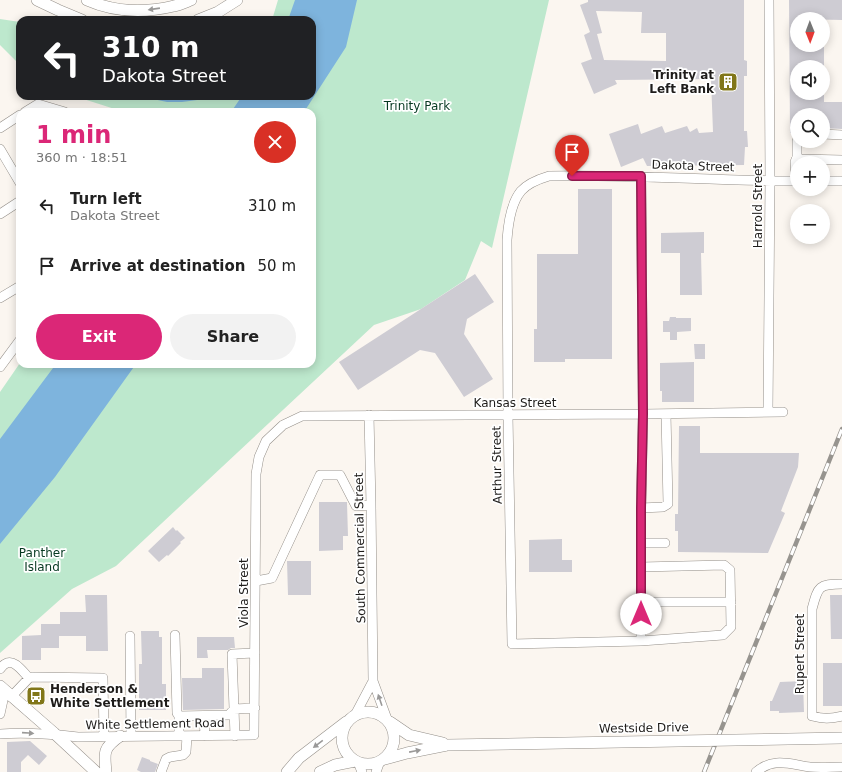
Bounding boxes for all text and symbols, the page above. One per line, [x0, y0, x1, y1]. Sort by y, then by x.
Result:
one-way arrow [148, 6, 160, 12]
north arrow [790, 12, 830, 52]
map controls [790, 12, 830, 244]
text: 310 m [102, 31, 199, 64]
icon: left [36, 32, 88, 84]
button: sound [790, 60, 830, 100]
text: Dakota Street [102, 65, 226, 86]
place label: Trinity at Left Bank [649, 68, 715, 96]
building icon: Trinity at Left Bank [717, 71, 739, 93]
park label: Trinity Park [383, 99, 450, 113]
button: search [790, 108, 830, 148]
text: 1 min [36, 121, 111, 149]
button: close [254, 121, 296, 163]
pin [555, 135, 589, 176]
icon: arrive [561, 141, 583, 163]
text: 360 m · 18:51 [36, 150, 127, 165]
button: + [790, 156, 830, 196]
street label: Dakota Street [651, 158, 735, 174]
street label: Harrold Street [751, 164, 765, 248]
text: Turn left [70, 190, 142, 208]
icon: left [36, 195, 58, 217]
text: 310 m [248, 197, 296, 215]
button: − [790, 204, 830, 244]
text: Dakota Street [70, 208, 160, 223]
icon: arrive [36, 255, 58, 277]
text: Arrive at destination [70, 257, 245, 275]
text: 50 m [258, 257, 296, 275]
button: Exit [36, 314, 162, 360]
button: Share [170, 314, 296, 360]
street label: Kansas Street [474, 396, 557, 410]
street label: Arthur Street [489, 425, 505, 504]
street label: South Commercial Street [352, 472, 368, 623]
park label: Panther Island [19, 546, 65, 574]
street label: Viola Street [237, 558, 251, 628]
position arrow [620, 593, 662, 635]
street label: Rupert Street [793, 614, 807, 694]
place label: Henderson & White Settlement [50, 682, 170, 710]
bus stop icon: Henderson & White Settlement [25, 685, 47, 707]
one-way arrow [377, 693, 383, 705]
street label: White Settlement Road [85, 716, 225, 732]
street label: Westside Drive [599, 720, 689, 736]
one-way arrow [22, 730, 35, 736]
one-way arrow [312, 739, 323, 748]
one-way arrow [409, 747, 422, 753]

